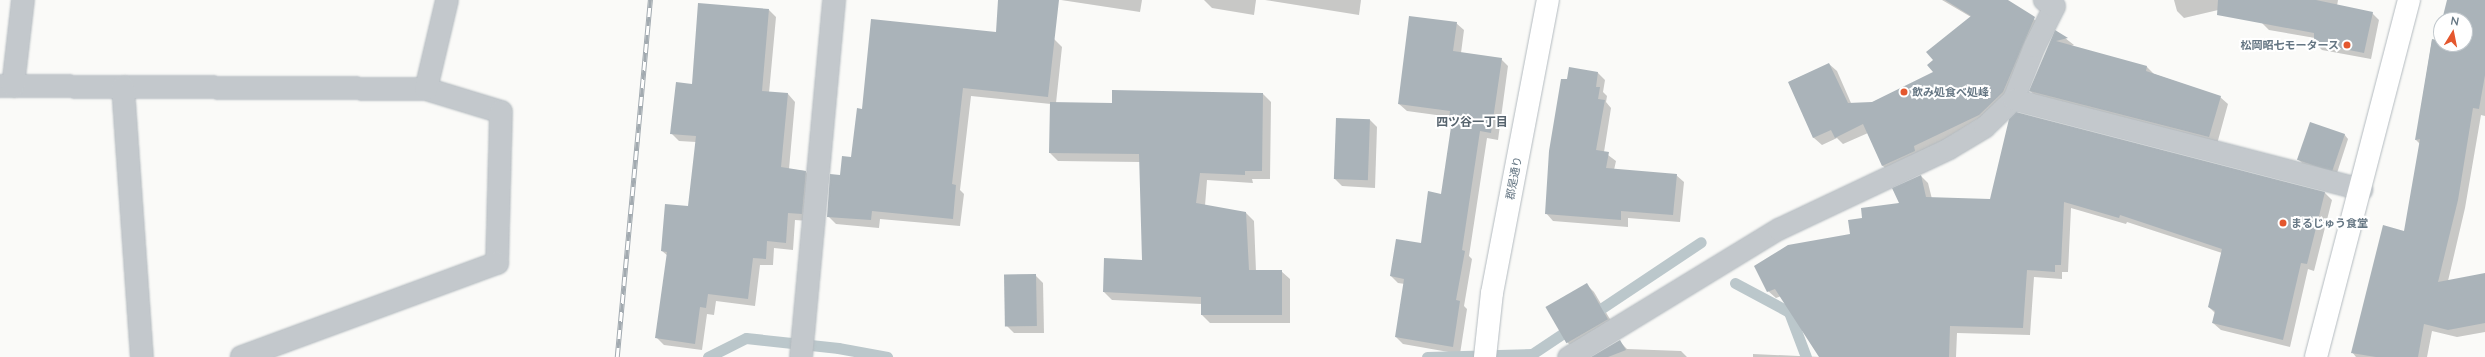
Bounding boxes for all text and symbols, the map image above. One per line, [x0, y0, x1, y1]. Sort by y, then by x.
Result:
north arrow [2433, 12, 2473, 52]
text: N [2450, 14, 2460, 28]
place label: 松岡昭七モータース [2240, 38, 2339, 52]
marker: 松岡昭七モータース [2342, 40, 2352, 50]
place label: 飲み処食べ処峰 [1912, 85, 1989, 99]
marker: 飲み処食べ処峰 [1899, 87, 1909, 97]
district label: 四ツ谷一丁目 [1436, 115, 1508, 129]
street label: 郡是通り [1503, 155, 1525, 201]
place label: まるじゅう食堂 [2291, 216, 2368, 230]
marker: まるじゅう食堂 [2278, 218, 2288, 228]

